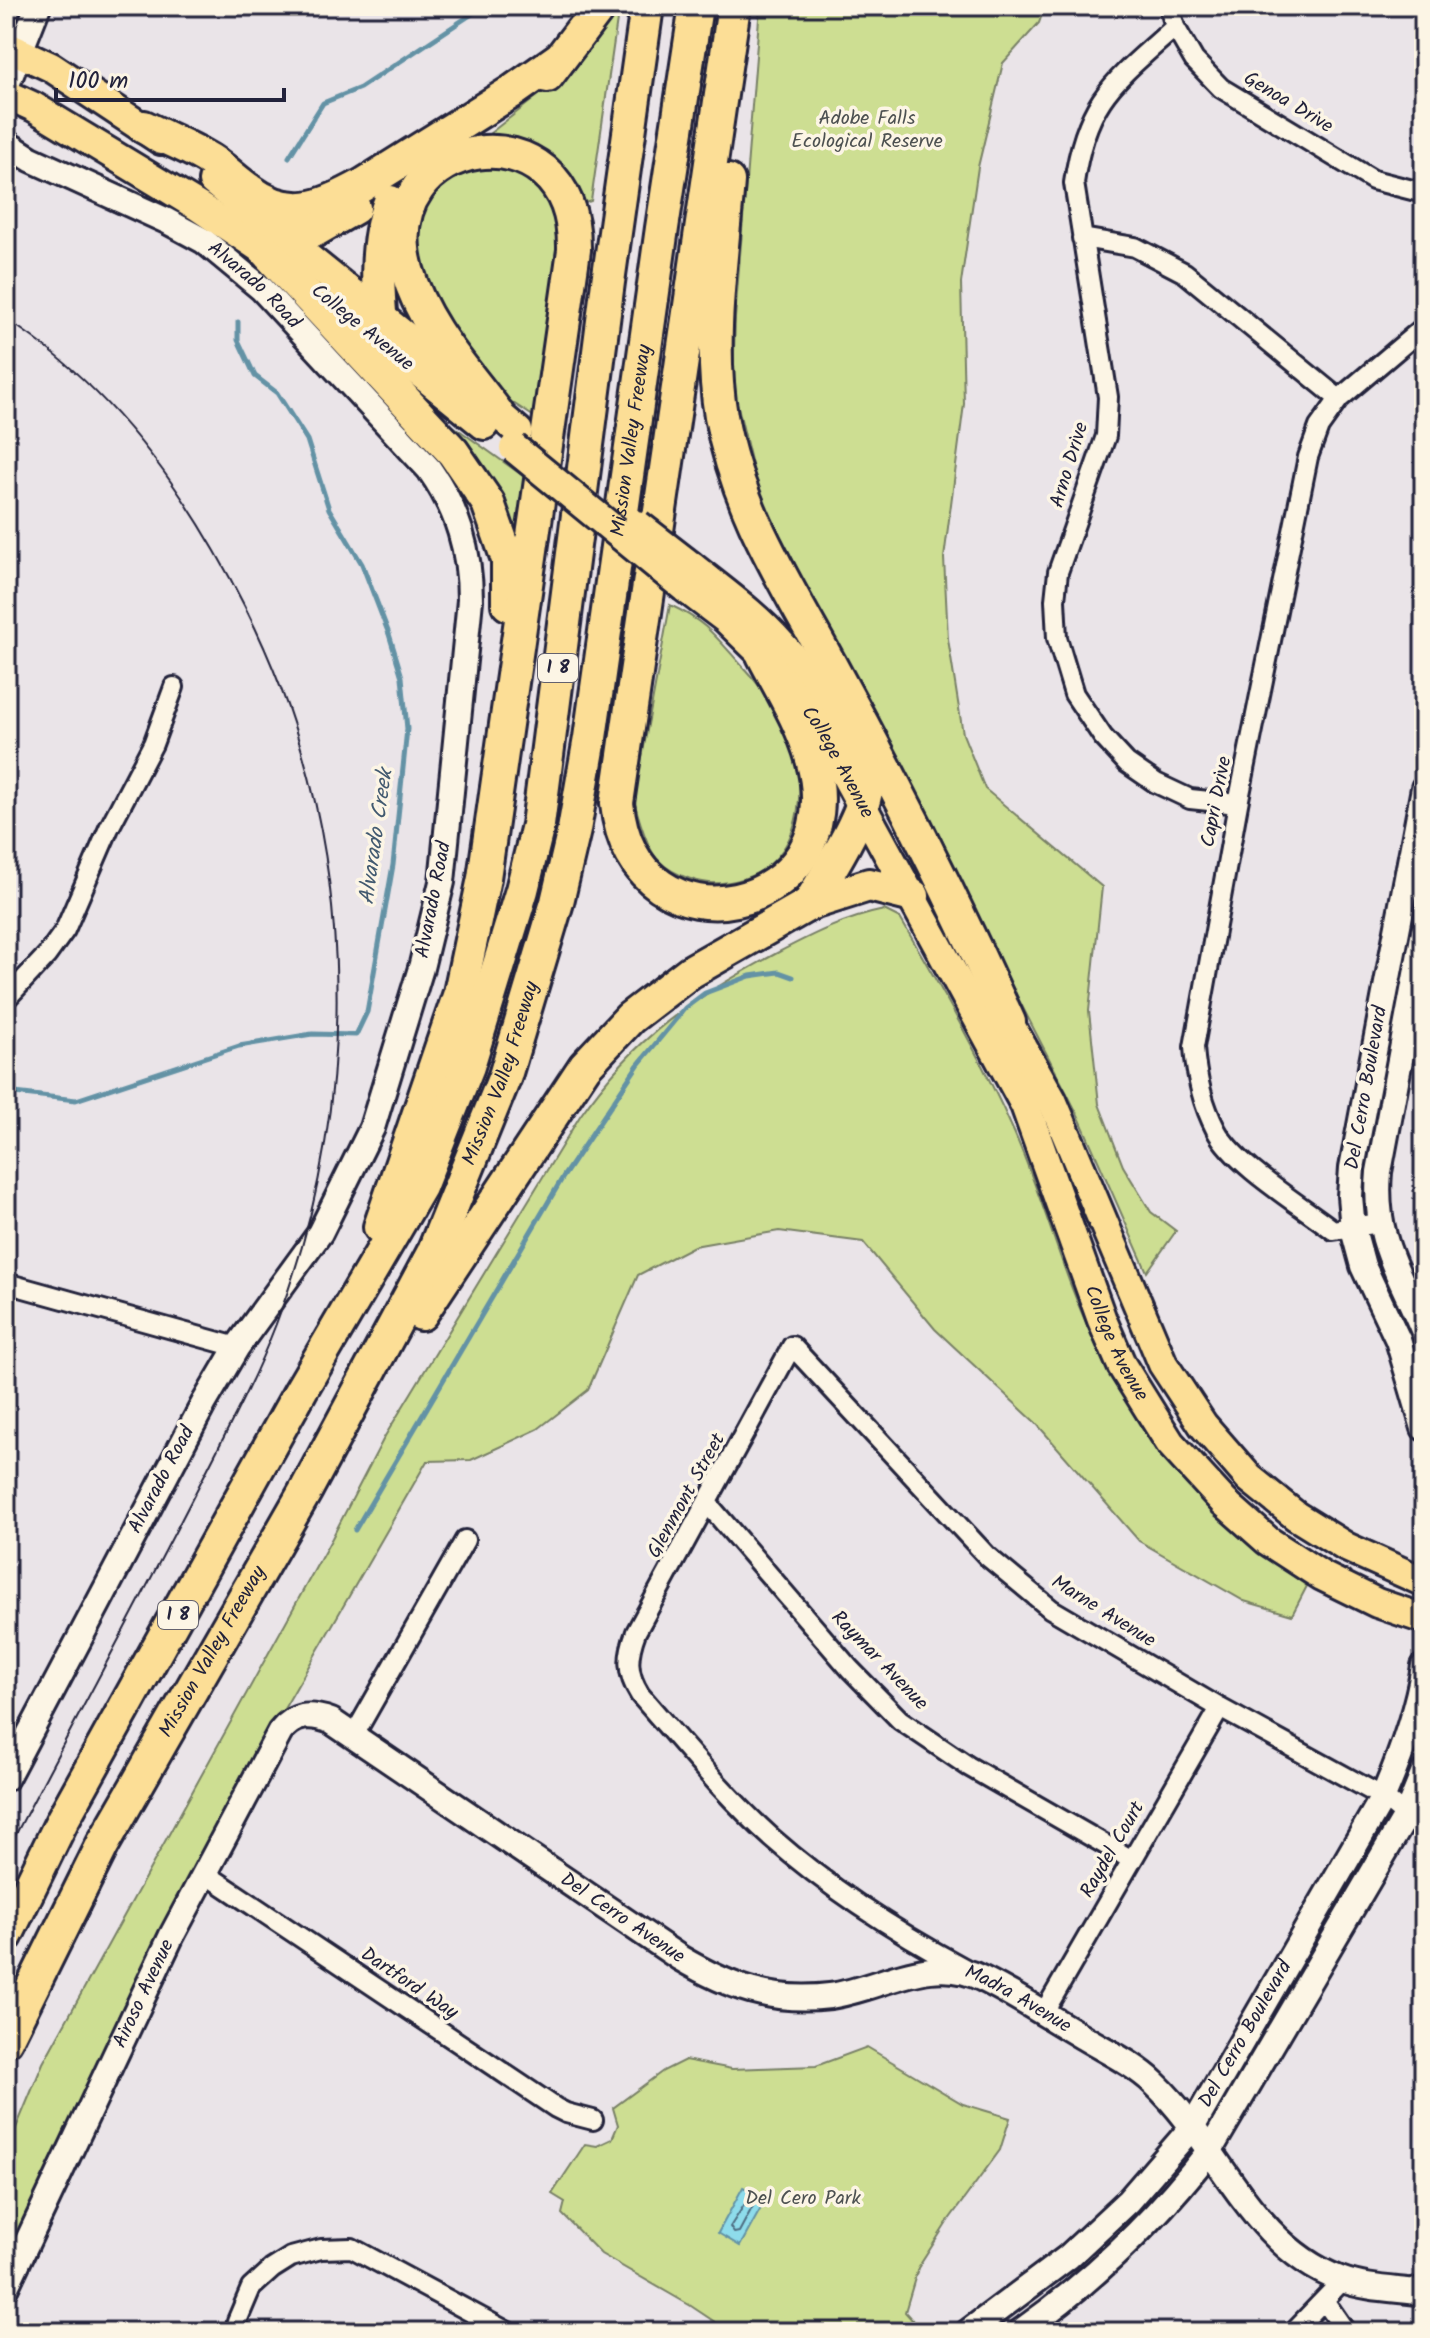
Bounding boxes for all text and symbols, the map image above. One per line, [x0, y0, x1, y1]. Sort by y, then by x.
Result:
scale bar [56, 52, 284, 102]
text: 100 m [68, 62, 128, 101]
street label: Genoa Drive [1237, 64, 1339, 142]
park label: Adobe Falls Ecological Reserve [791, 103, 943, 158]
street label: Alvarado Road [200, 234, 309, 338]
street label: College Avenue [303, 276, 421, 380]
street label: Mission Valley Freeway [603, 342, 661, 539]
street label: Arno Drive [1042, 418, 1098, 512]
road number: I 8 [538, 654, 578, 682]
street label: College Avenue [792, 699, 882, 825]
street label: Capri Drive [1193, 754, 1241, 850]
water label: Alvarado Creek [350, 763, 404, 907]
street label: Alvarado Road [407, 838, 461, 961]
street label: Mission Valley Freeway [454, 977, 549, 1171]
street label: Del Cerro Boulevard [1337, 1003, 1397, 1172]
street label: College Avenue [1075, 1281, 1156, 1408]
street label: Alvarado Road [120, 1419, 204, 1540]
street label: Glenmont Street [639, 1427, 735, 1565]
street label: Mission Valley Freeway [151, 1559, 275, 1744]
street label: Marne Avenue [1044, 1567, 1162, 1657]
road number: I 8 [158, 1601, 198, 1629]
street label: Raymar Avenue [823, 1603, 935, 1719]
street label: Raydel Court [1072, 1795, 1154, 1904]
street label: Del Cerro Avenue [553, 1865, 691, 1973]
street label: Airoso Avenue [105, 1934, 184, 2054]
street label: Dartford Way [354, 1939, 465, 2029]
street label: Del Cerro Boulevard [1190, 1954, 1302, 2114]
street label: Madra Avenue [960, 1957, 1077, 2042]
park label: Del Cero Park [745, 2183, 861, 2215]

